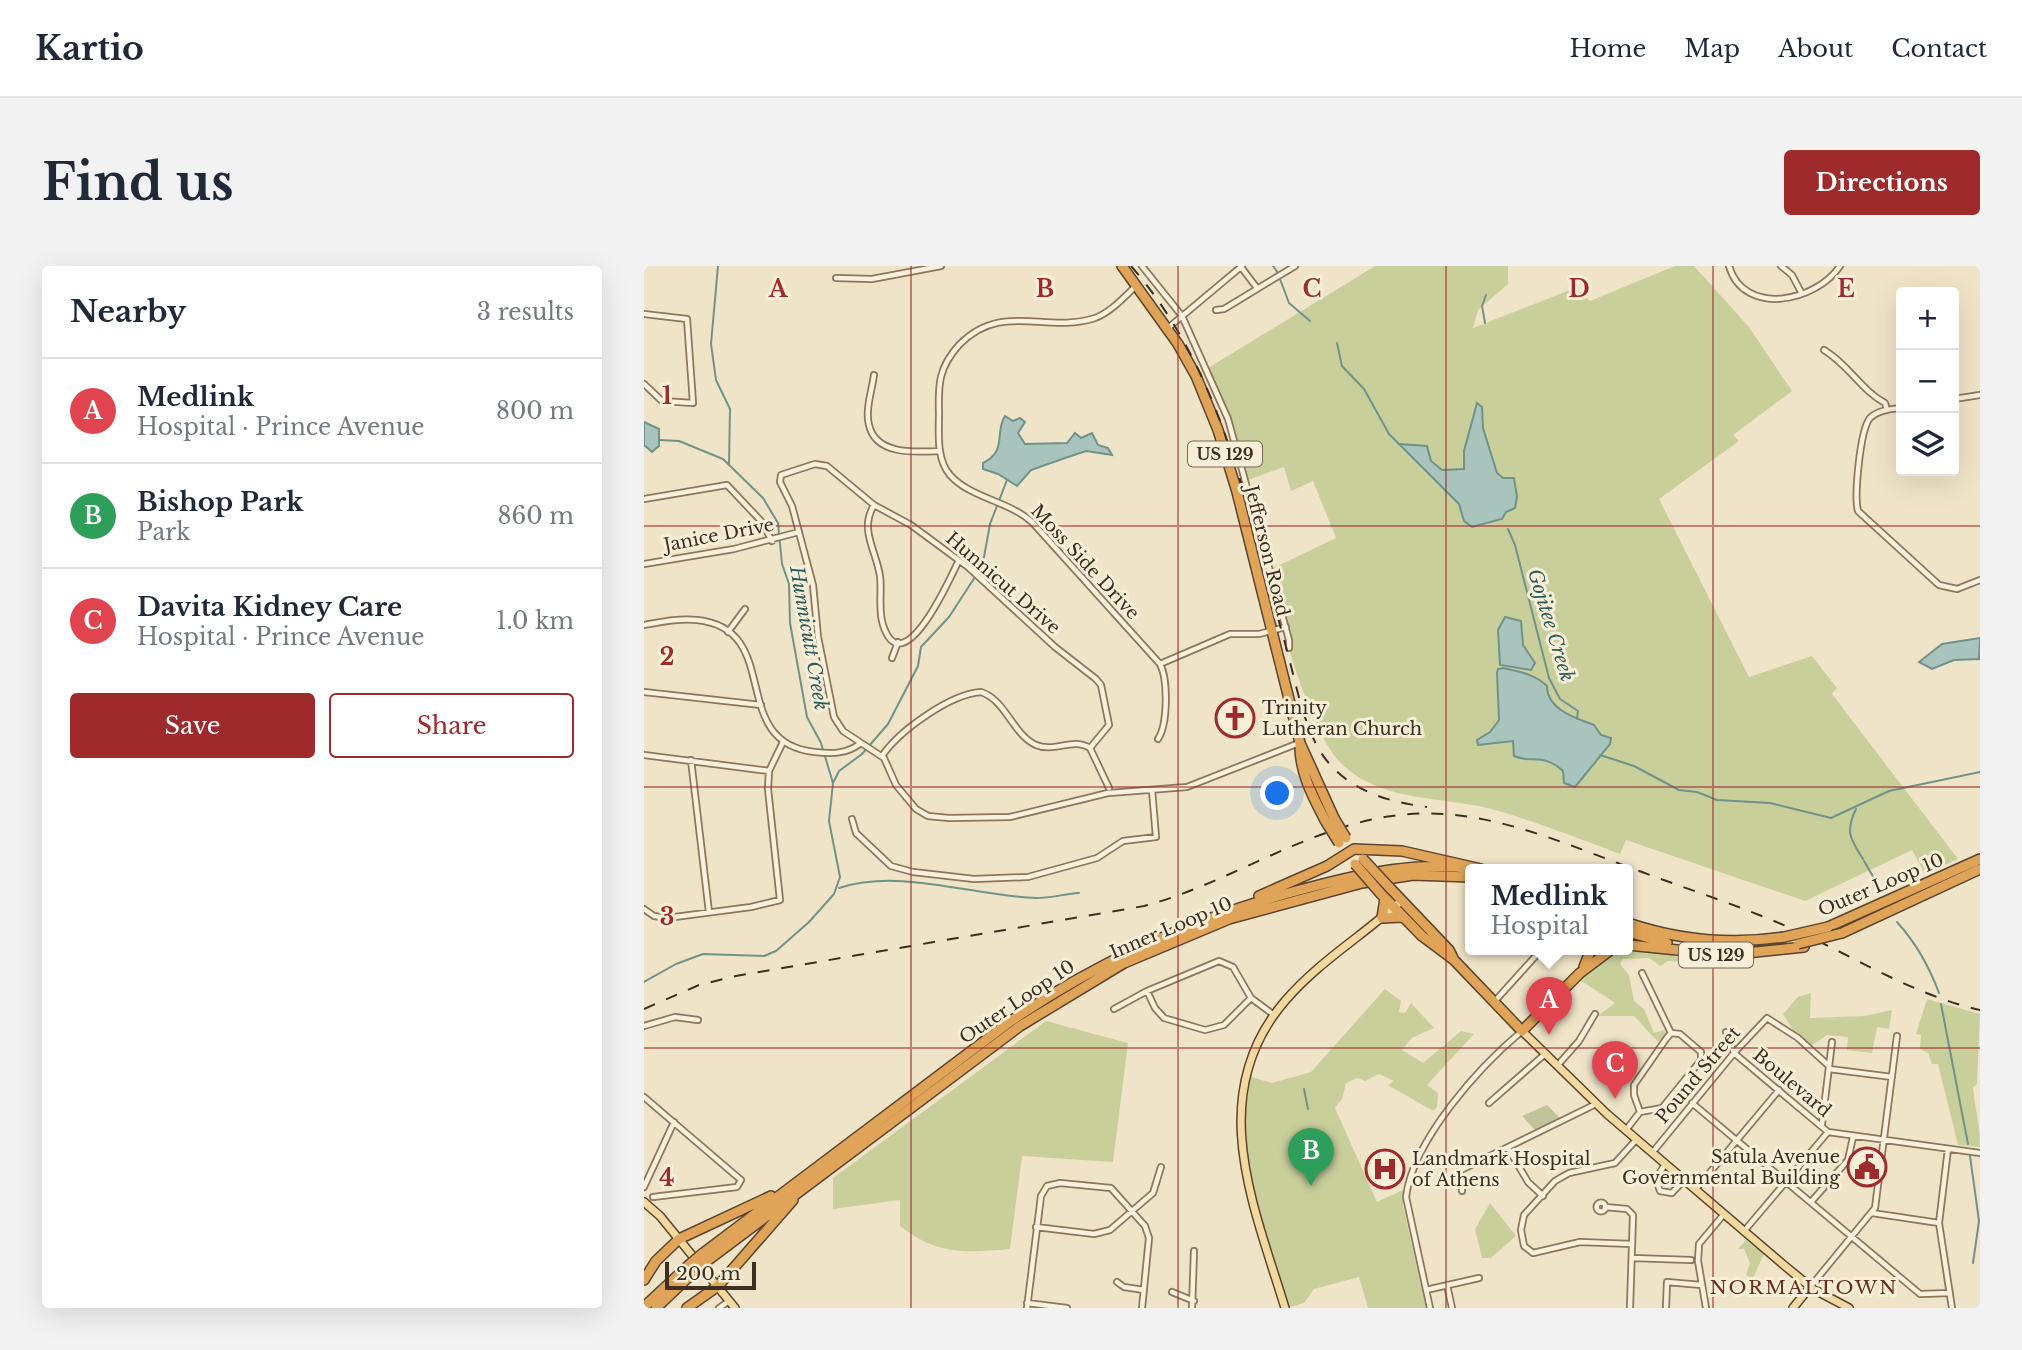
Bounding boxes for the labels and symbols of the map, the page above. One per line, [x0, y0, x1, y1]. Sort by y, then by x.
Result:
text: A [768, 275, 789, 303]
text: B [1036, 275, 1054, 303]
text: C [1303, 275, 1321, 303]
text: D [1568, 275, 1590, 303]
text: E [1837, 275, 1855, 303]
text: 1 [662, 382, 672, 410]
road number: US 129 [1188, 442, 1262, 466]
street label: Jefferson Road [1240, 481, 1294, 619]
street label: Moss Side Drive [1026, 500, 1144, 624]
street label: Janice Drive [660, 514, 776, 557]
street label: Hunnicut Drive [941, 527, 1065, 639]
water label: Hunnicutt Creek [785, 563, 833, 712]
water label: Gojitee Creek [1523, 566, 1579, 684]
text: 2 [660, 643, 674, 671]
church icon: Trinity Lutheran Church [1214, 697, 1256, 739]
place label: Trinity Lutheran Church [1262, 697, 1422, 740]
your location [1260, 776, 1294, 810]
street label: Outer Loop 10 [1815, 849, 1947, 921]
street label: Inner Loop 10 [1107, 892, 1235, 964]
text: 3 [660, 903, 674, 931]
road number: US 129 [1679, 942, 1753, 968]
street label: Outer Loop 10 [955, 955, 1079, 1049]
pin: A [1526, 977, 1572, 1035]
street label: Pound Street [1651, 1022, 1745, 1128]
pin: C [1592, 1041, 1638, 1099]
street label: Boulevard [1749, 1044, 1835, 1122]
pin: B [1288, 1128, 1334, 1186]
place label: Satula Avenue Governmental Building [1622, 1146, 1840, 1189]
public building icon: Satula Avenue Governmental Building [1846, 1146, 1888, 1188]
hospital icon: Landmark Hospital of Athens [1364, 1148, 1406, 1190]
place label: Landmark Hospital of Athens [1412, 1148, 1591, 1191]
text: 4 [659, 1164, 675, 1192]
scale bar [665, 1259, 756, 1291]
district label: NORMALTOWN [1710, 1276, 1898, 1299]

